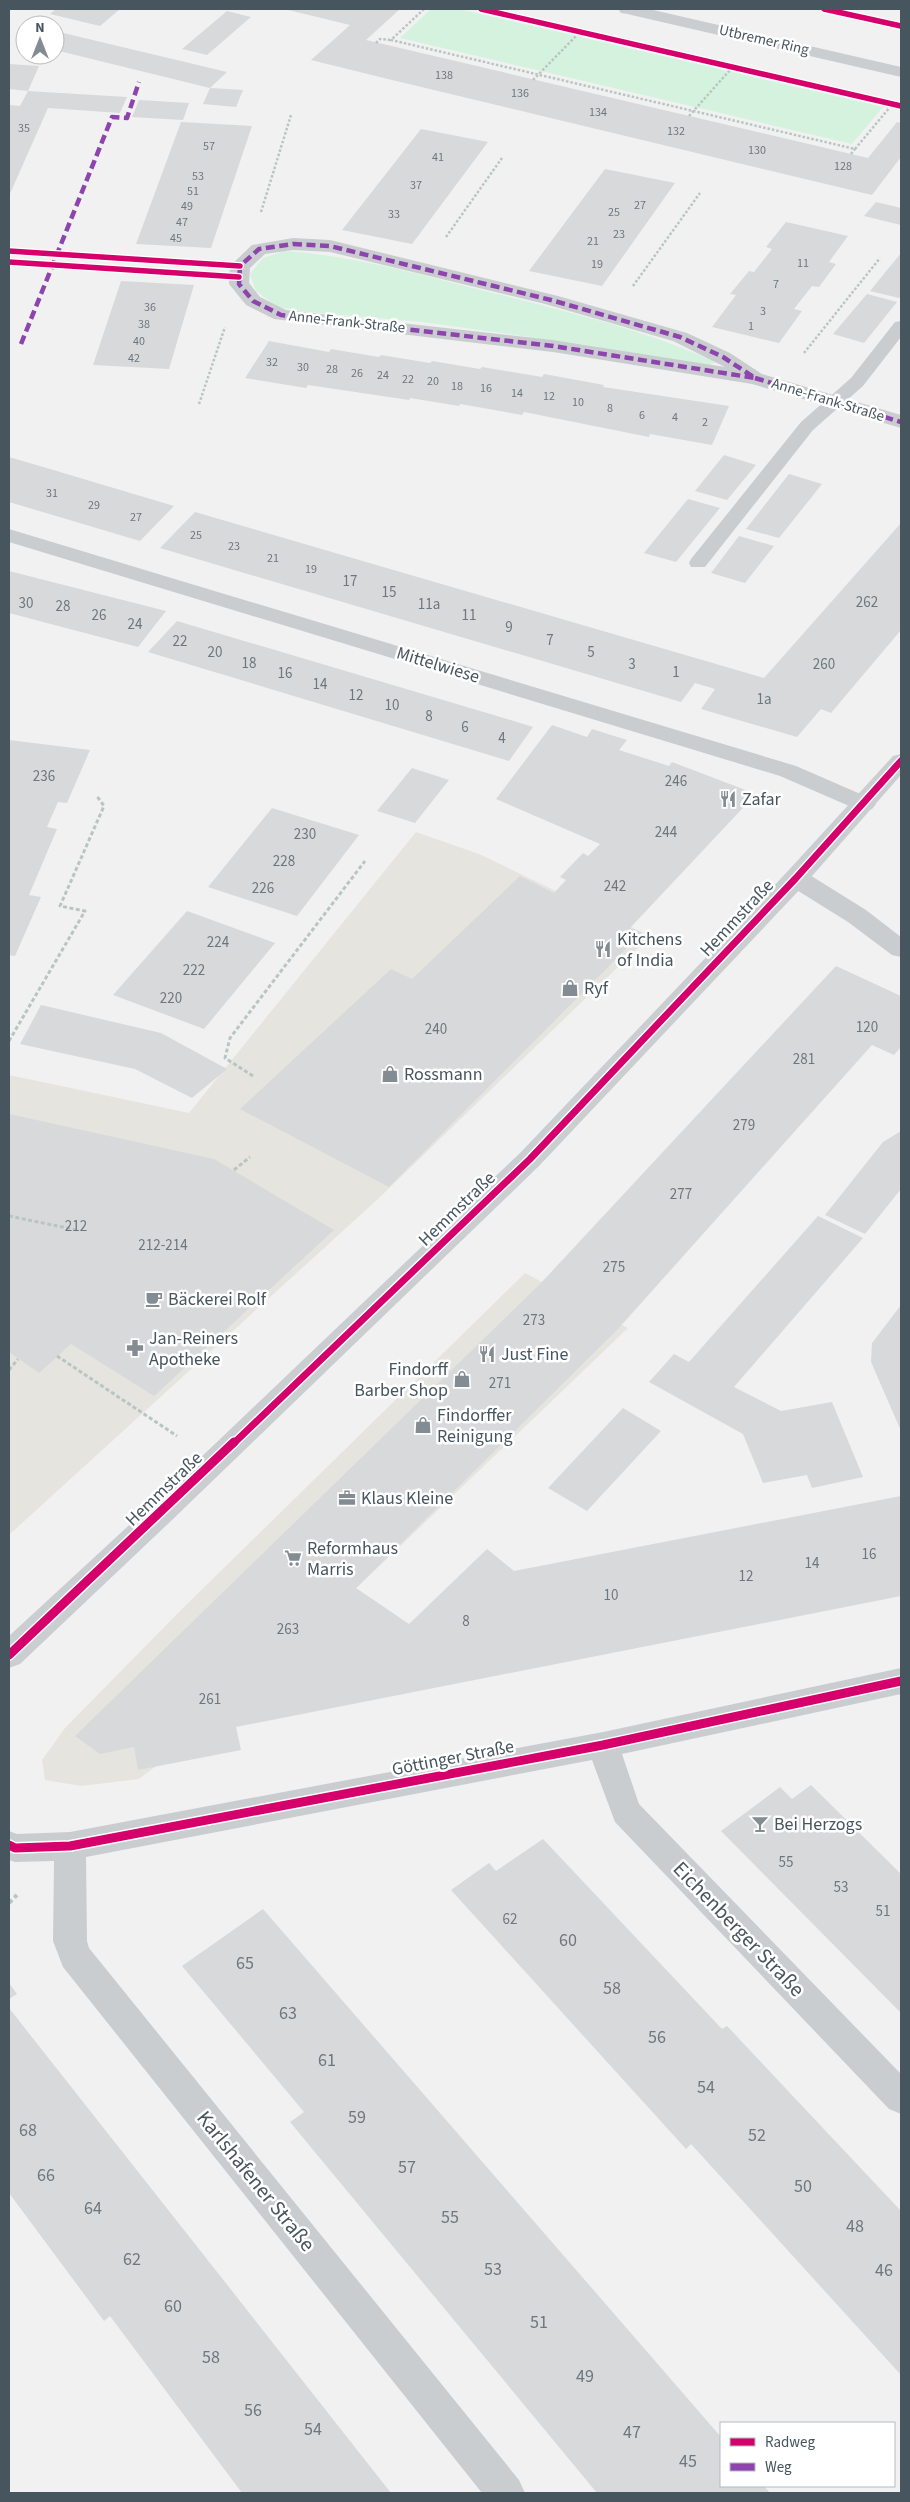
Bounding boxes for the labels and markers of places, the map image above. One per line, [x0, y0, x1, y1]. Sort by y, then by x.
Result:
place label: Zafar [742, 787, 781, 812]
restaurant icon: Zafar [718, 789, 738, 809]
place label: Kitchens of India [617, 927, 682, 973]
restaurant icon: Kitchens of India [593, 939, 613, 959]
place label: Ryf [584, 976, 609, 1001]
shop icon: Ryf [560, 978, 580, 998]
place label: Rossmann [404, 1062, 483, 1087]
shop icon: Rossmann [380, 1064, 400, 1084]
place label: Bäckerei Rolf [168, 1287, 267, 1312]
cafe icon: Bäckerei Rolf [144, 1289, 164, 1309]
place label: Jan-Reiners Apotheke [149, 1326, 238, 1372]
pharmacy icon: Jan-Reiners Apotheke [125, 1338, 145, 1358]
place label: Just Fine [501, 1342, 568, 1367]
restaurant icon: Just Fine [477, 1344, 497, 1364]
place label: Findorff Barber Shop [354, 1357, 449, 1403]
shop icon: Findorff Barber Shop [452, 1369, 472, 1389]
place label: Findorffer Reinigung [437, 1403, 512, 1449]
shop icon: Findorffer Reinigung [413, 1415, 433, 1435]
place label: Klaus Kleine [361, 1486, 453, 1511]
office icon: Klaus Kleine [337, 1488, 357, 1508]
place label: Reformhaus Marris [307, 1536, 398, 1582]
supermarket icon: Reformhaus Marris [283, 1548, 303, 1568]
place label: Bei Herzogs [774, 1812, 862, 1837]
bar icon: Bei Herzogs [750, 1814, 770, 1834]

